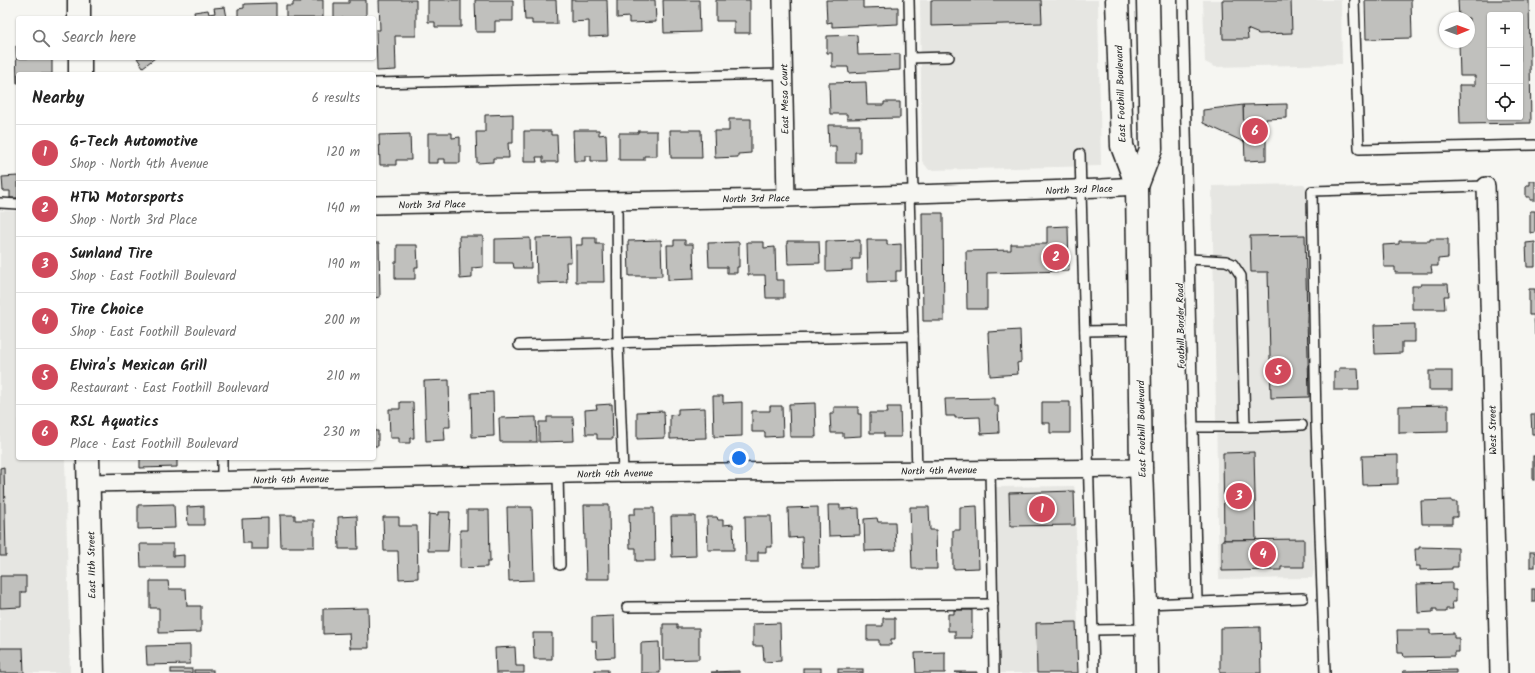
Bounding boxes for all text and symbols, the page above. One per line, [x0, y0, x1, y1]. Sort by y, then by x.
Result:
north arrow [1439, 12, 1475, 48]
map controls [1487, 12, 1523, 120]
button: + [1487, 12, 1523, 48]
search box [16, 16, 376, 60]
text: Search here [62, 26, 136, 50]
icon: search [30, 27, 52, 49]
street label: East Foothill Boulevard [1111, 44, 1131, 143]
button: − [1487, 48, 1523, 84]
street label: East Mesa Court [776, 63, 794, 134]
button: locate [1487, 84, 1523, 120]
text: Nearby [32, 85, 84, 112]
text: 6 results [312, 88, 360, 109]
pin: 6 [1242, 116, 1268, 146]
text: G-Tech Automotive [70, 130, 198, 154]
text: 1 [43, 142, 47, 163]
text: 120 m [326, 142, 360, 163]
text: Shop · North 4th Avenue [70, 154, 208, 175]
street label: North 3rd Place [1045, 181, 1113, 199]
text: HTW Motorsports [70, 186, 184, 210]
street label: North 3rd Place [722, 190, 790, 208]
street label: North 3rd Place [398, 196, 466, 214]
text: 2 [41, 198, 49, 219]
text: 140 m [327, 198, 360, 219]
text: Shop · North 3rd Place [70, 210, 197, 231]
text: Sunland Tire [70, 242, 153, 266]
pin: 2 [1043, 242, 1069, 272]
text: 3 [41, 254, 49, 275]
text: 190 m [328, 254, 360, 275]
text: Shop · East Foothill Boulevard [70, 266, 236, 287]
street label: Foothill Border Road [1172, 282, 1190, 369]
text: Tire Choice [70, 298, 144, 322]
text: 4 [41, 310, 49, 331]
text: 200 m [324, 310, 360, 331]
text: Shop · East Foothill Boulevard [70, 322, 236, 343]
text: Elvira's Mexican Grill [70, 354, 207, 378]
pin: 5 [1265, 356, 1291, 386]
text: 5 [42, 366, 48, 387]
text: 210 m [326, 366, 360, 387]
text: Restaurant · East Foothill Boulevard [70, 378, 269, 399]
street label: East Foothill Boulevard [1133, 379, 1151, 478]
street label: West Street [1485, 405, 1501, 455]
text: RSL Aquatics [70, 410, 158, 434]
text: 6 [41, 422, 49, 443]
text: 230 m [323, 422, 360, 443]
text: Place · East Foothill Boulevard [70, 434, 238, 455]
your location [729, 448, 749, 468]
street label: North 4th Avenue [901, 462, 978, 480]
street label: North 4th Avenue [577, 465, 654, 483]
street label: North 4th Avenue [253, 471, 330, 489]
pin: 3 [1226, 481, 1252, 511]
pin: 1 [1029, 494, 1055, 524]
street label: East 11th Street [83, 531, 101, 599]
pin: 4 [1250, 539, 1276, 569]

